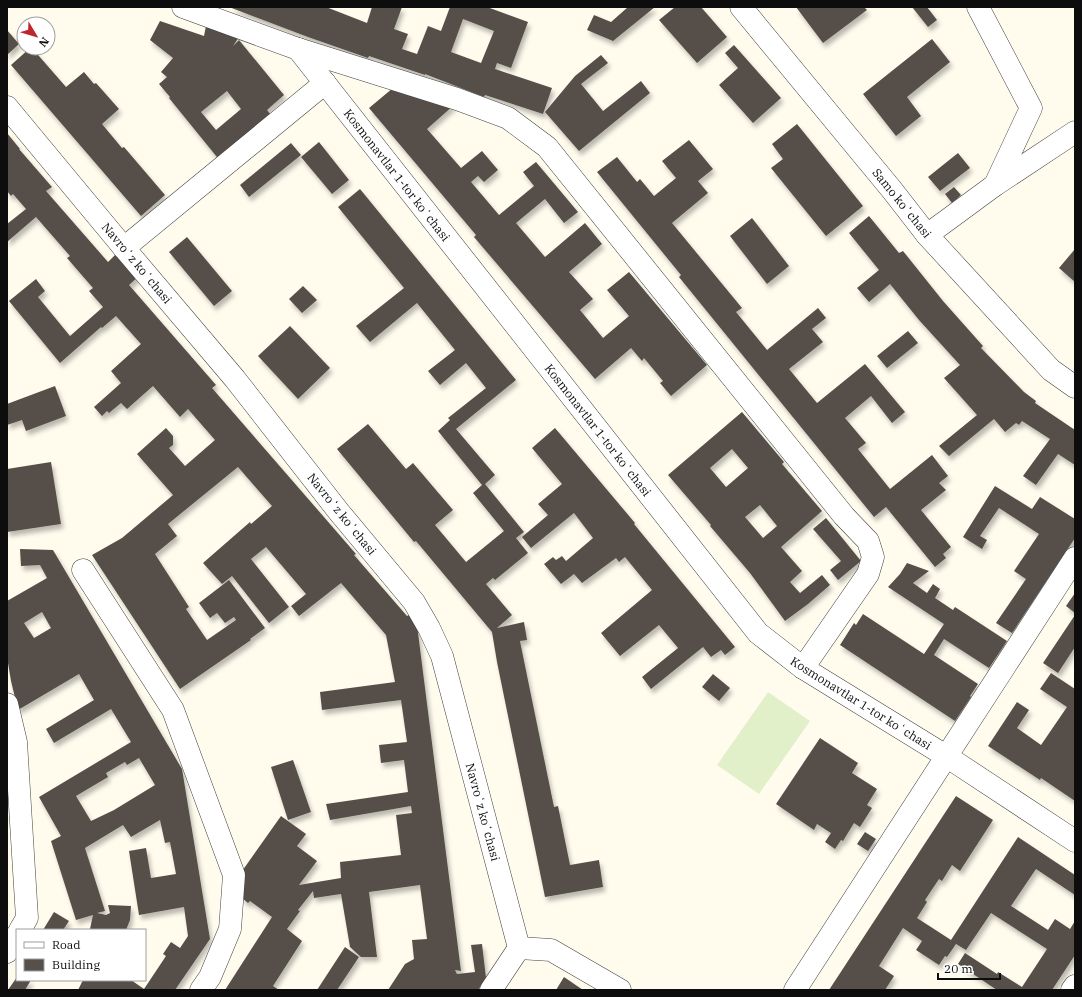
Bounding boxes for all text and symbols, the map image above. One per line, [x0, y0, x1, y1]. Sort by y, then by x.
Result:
north arrow [16, 16, 56, 56]
text: N [36, 34, 52, 50]
street label: Kosmonavtlar 1-tor koʻchasi [341, 106, 453, 244]
street label: Samo koʻchasi [869, 165, 935, 241]
street label: Navroʻz koʻchasi [99, 220, 175, 307]
street label: Kosmonavtlar 1-tor koʻchasi [542, 361, 654, 499]
street label: Navroʻz koʻchasi [304, 470, 380, 558]
street label: Kosmonavtlar 1-tor koʻchasi [788, 653, 935, 753]
street label: Navroʻz koʻchasi [463, 761, 503, 863]
legend [16, 929, 146, 981]
text: Road [52, 937, 81, 952]
scale bar [938, 955, 1000, 981]
text: Building [52, 957, 100, 972]
text: 20 m [944, 961, 973, 976]

